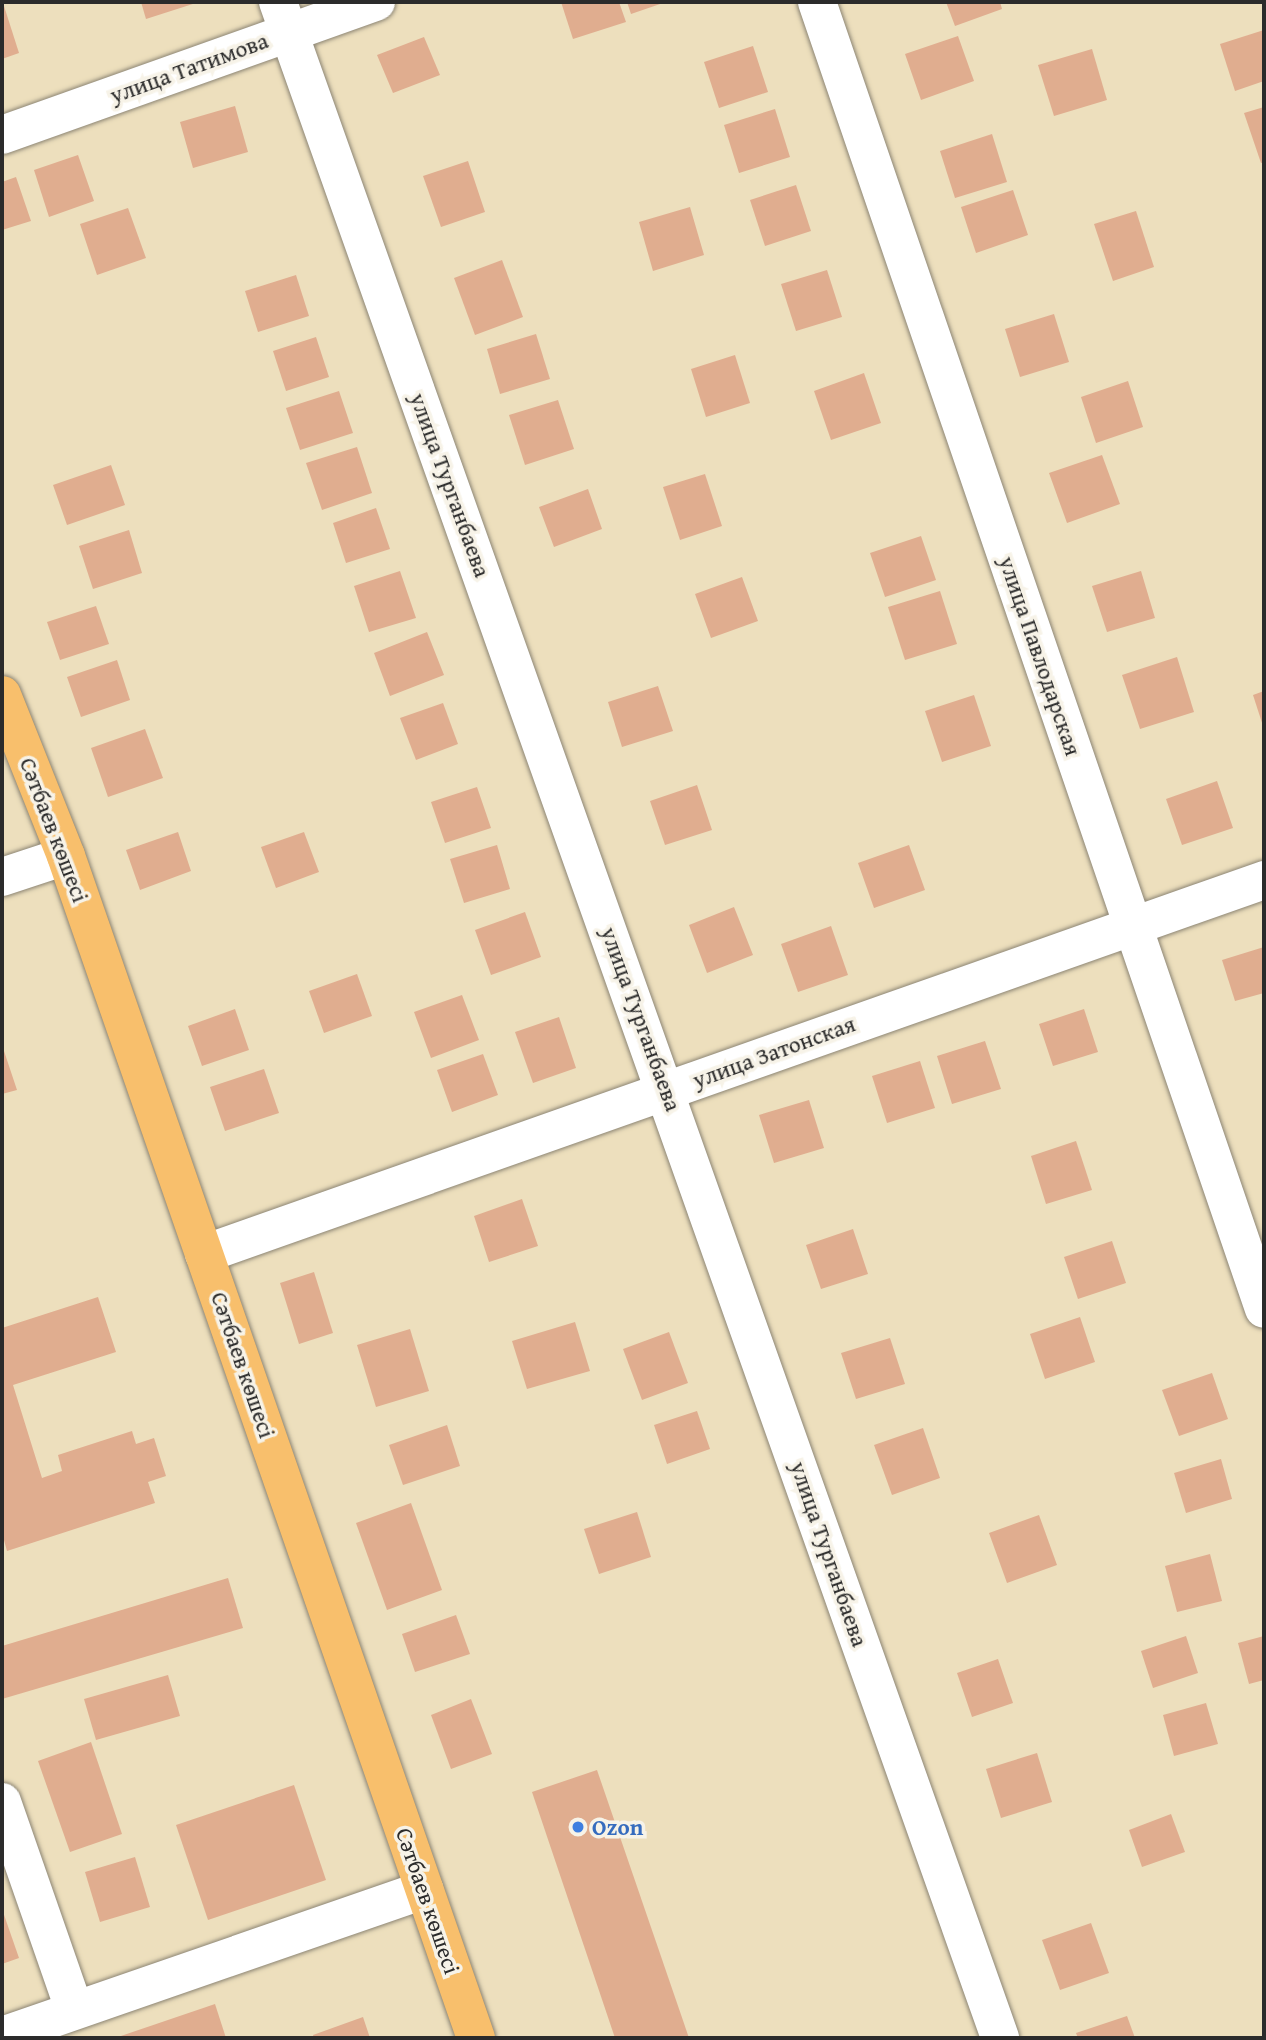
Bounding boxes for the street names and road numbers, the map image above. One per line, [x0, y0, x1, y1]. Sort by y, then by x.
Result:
street label: улица Татимова [106, 27, 272, 109]
street label: улица Турганбаева [404, 389, 496, 581]
street label: улица Павлодарская [993, 553, 1087, 759]
street label: Сәтбаев көшесі [14, 754, 94, 906]
street label: улица Турганбаева [595, 923, 687, 1115]
street label: улица Затонская [689, 1010, 859, 1094]
street label: Сәтбаев көшесі [205, 1288, 281, 1442]
street label: улица Турганбаева [784, 1458, 874, 1650]
street label: Сәтбаев көшесі [390, 1824, 466, 1978]

